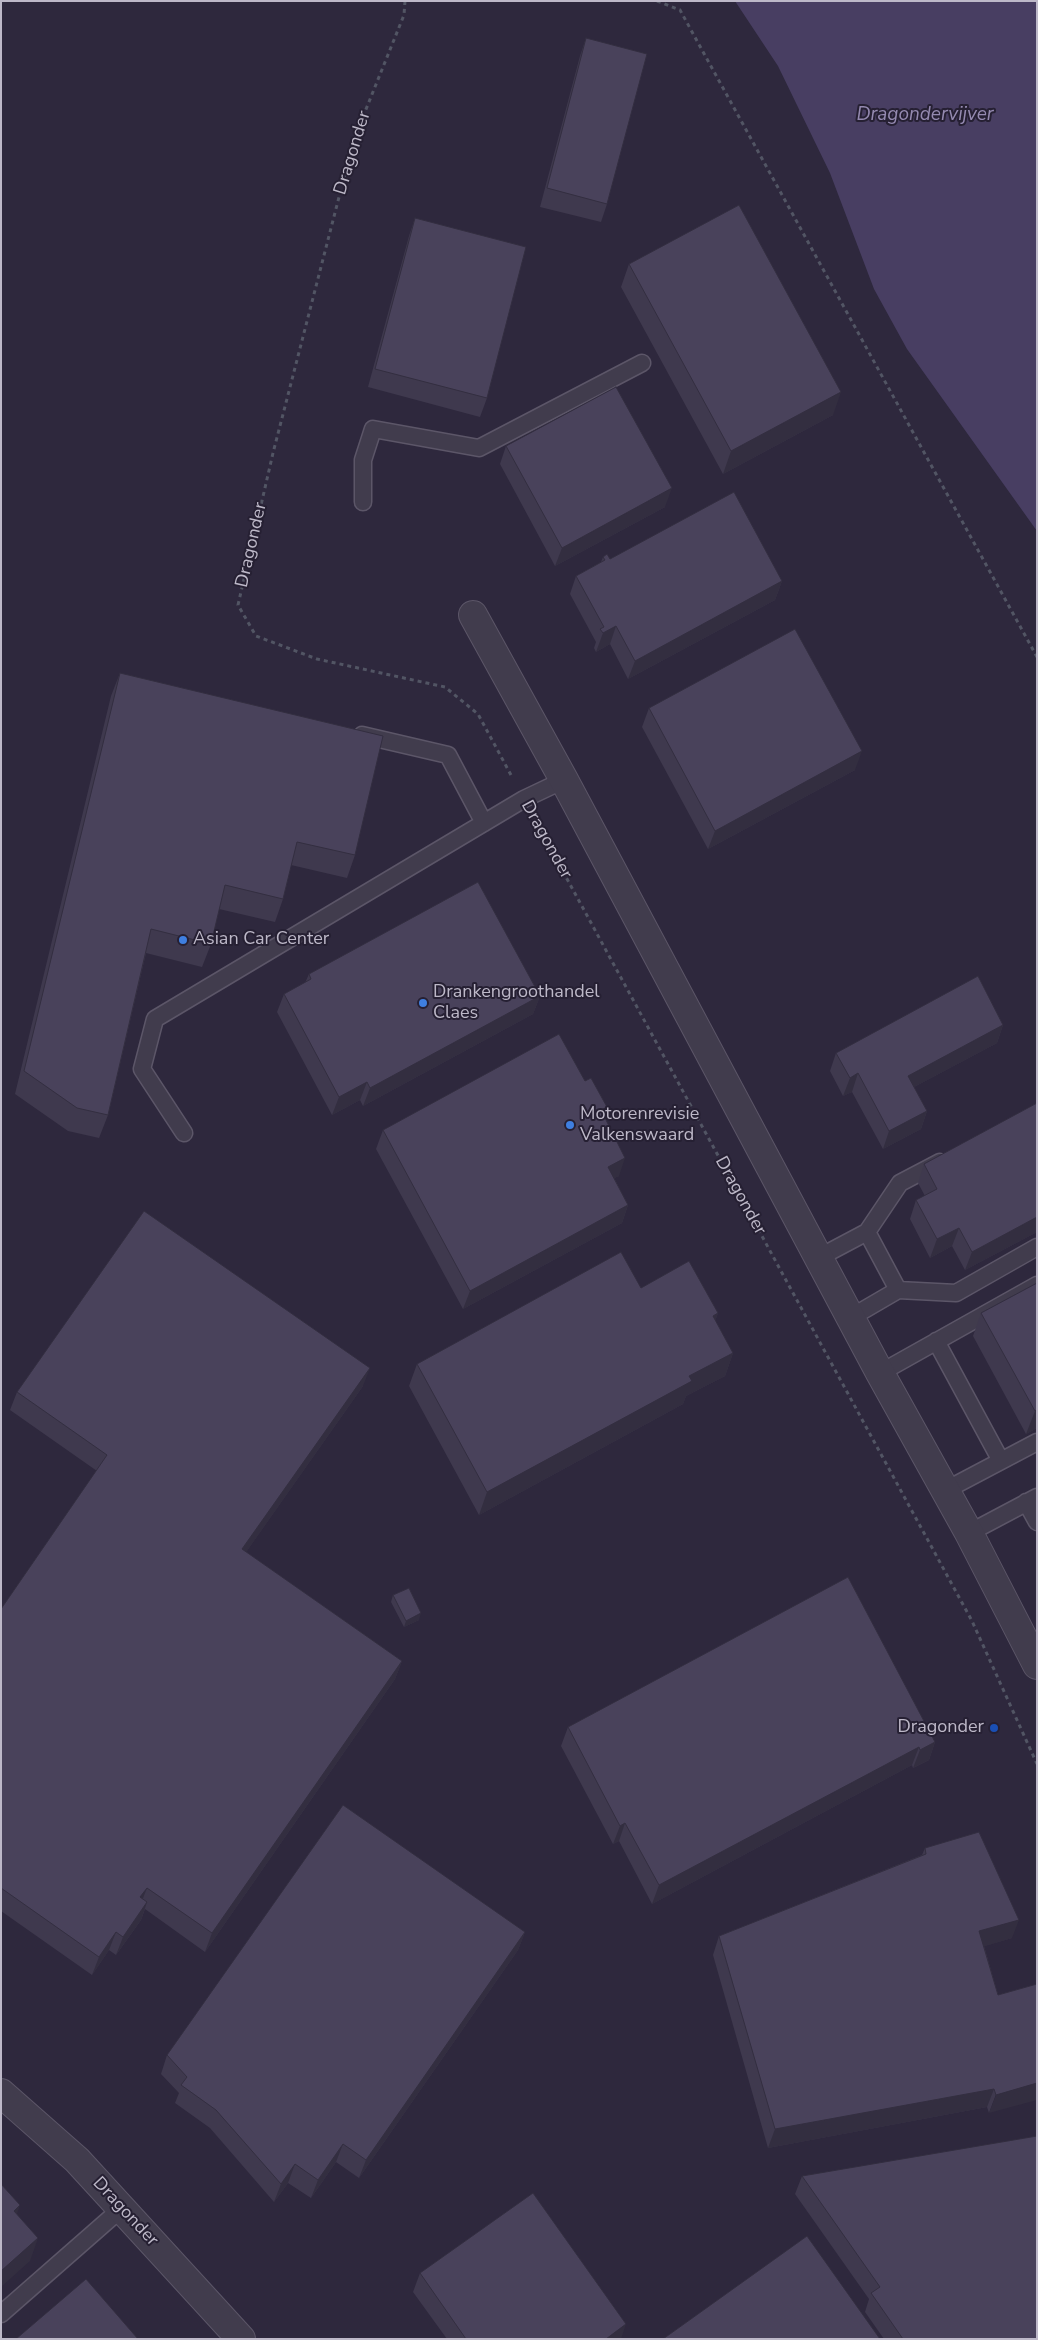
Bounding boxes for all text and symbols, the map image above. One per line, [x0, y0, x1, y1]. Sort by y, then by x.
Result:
water label: Dragondervijver [856, 104, 994, 126]
street label: Dragonder [330, 108, 376, 198]
street label: Dragonder [232, 500, 272, 590]
street label: Dragonder [516, 797, 576, 883]
place label: Asian Car Center [193, 929, 329, 951]
marker: Asian Car Center [177, 934, 189, 946]
place label: Drankengroothandel Claes [433, 982, 600, 1024]
marker: Drankengroothandel Claes [417, 997, 429, 1009]
place label: Motorenrevisie Valkenswaard [580, 1104, 699, 1146]
marker: Motorenrevisie Valkenswaard [564, 1119, 576, 1131]
street label: Dragonder [710, 1153, 770, 1239]
place label: Dragonder [897, 1717, 984, 1739]
marker: Dragonder [988, 1722, 1000, 1734]
street label: Dragonder [88, 2173, 162, 2251]

